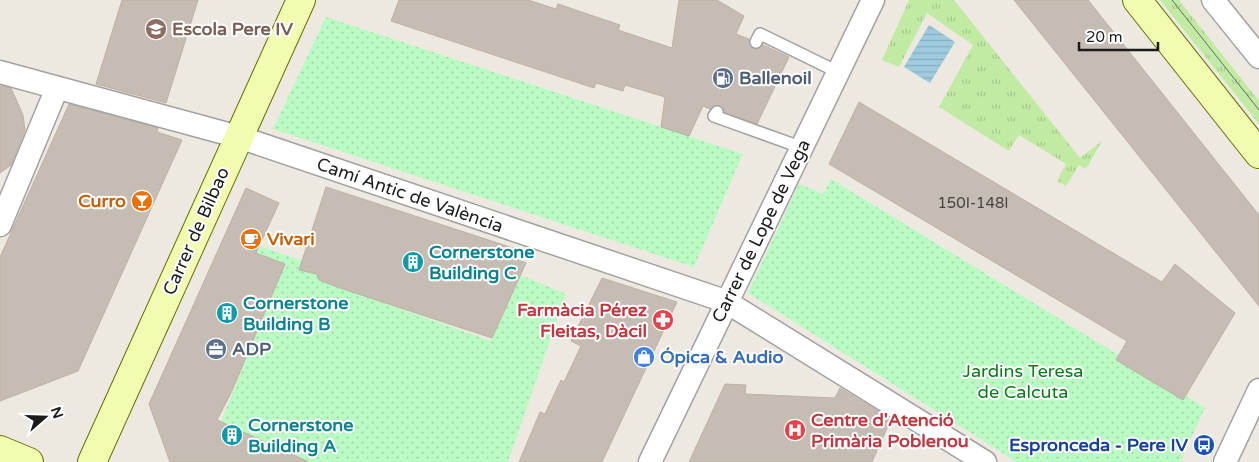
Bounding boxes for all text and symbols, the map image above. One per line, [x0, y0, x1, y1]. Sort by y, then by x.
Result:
school or university icon: Escola Pere IV [144, 17, 168, 41]
place label: Escola Pere IV [172, 18, 293, 40]
scale bar [1079, 20, 1158, 52]
text: 20 m [1086, 28, 1123, 46]
fuel station icon: Ballenoil [711, 66, 735, 90]
place label: Ballenoil [739, 67, 812, 89]
street label: Carrer de Lope de Vega [707, 136, 815, 326]
street label: Camí Antic de València [314, 153, 506, 237]
street label: Carrer de Bilbao [158, 164, 234, 298]
bar icon: Curro [130, 189, 154, 213]
place label: Curro [78, 190, 126, 212]
house number: 150I-148I [937, 194, 1009, 212]
cafe icon: Vivari [239, 227, 263, 251]
place label: Vivari [267, 228, 315, 250]
place label: Cornerstone Building C [429, 241, 535, 284]
building icon: Cornerstone Building C [401, 250, 425, 274]
place label: Cornerstone Building B [243, 292, 349, 335]
place label: Farmàcia Pérez Fleitas, Dàcil [517, 299, 647, 342]
building icon: Cornerstone Building B [215, 301, 239, 325]
pharmacy icon: Farmàcia Pérez Fleitas, Dàcil [651, 308, 675, 332]
office icon: ADP [204, 337, 228, 361]
place label: ADP [232, 338, 271, 360]
shop icon: Ópica & Audio [632, 345, 656, 369]
place label: Ópica & Audio [660, 346, 784, 368]
park label: Jardins Teresa de Calcuta [963, 360, 1083, 403]
north arrow [20, 392, 70, 442]
text: N [47, 405, 67, 421]
place label: Centre d'Atenció Primària Poblenou [811, 409, 969, 452]
place label: Cornerstone Building A [248, 414, 354, 457]
hospital icon: Centre d'Atenció Primària Poblenou [783, 418, 807, 442]
building icon: Cornerstone Building A [220, 423, 244, 447]
bus stop icon: Espronceda - Pere IV [1192, 433, 1216, 457]
place label: Espronceda - Pere IV [1009, 434, 1189, 456]

